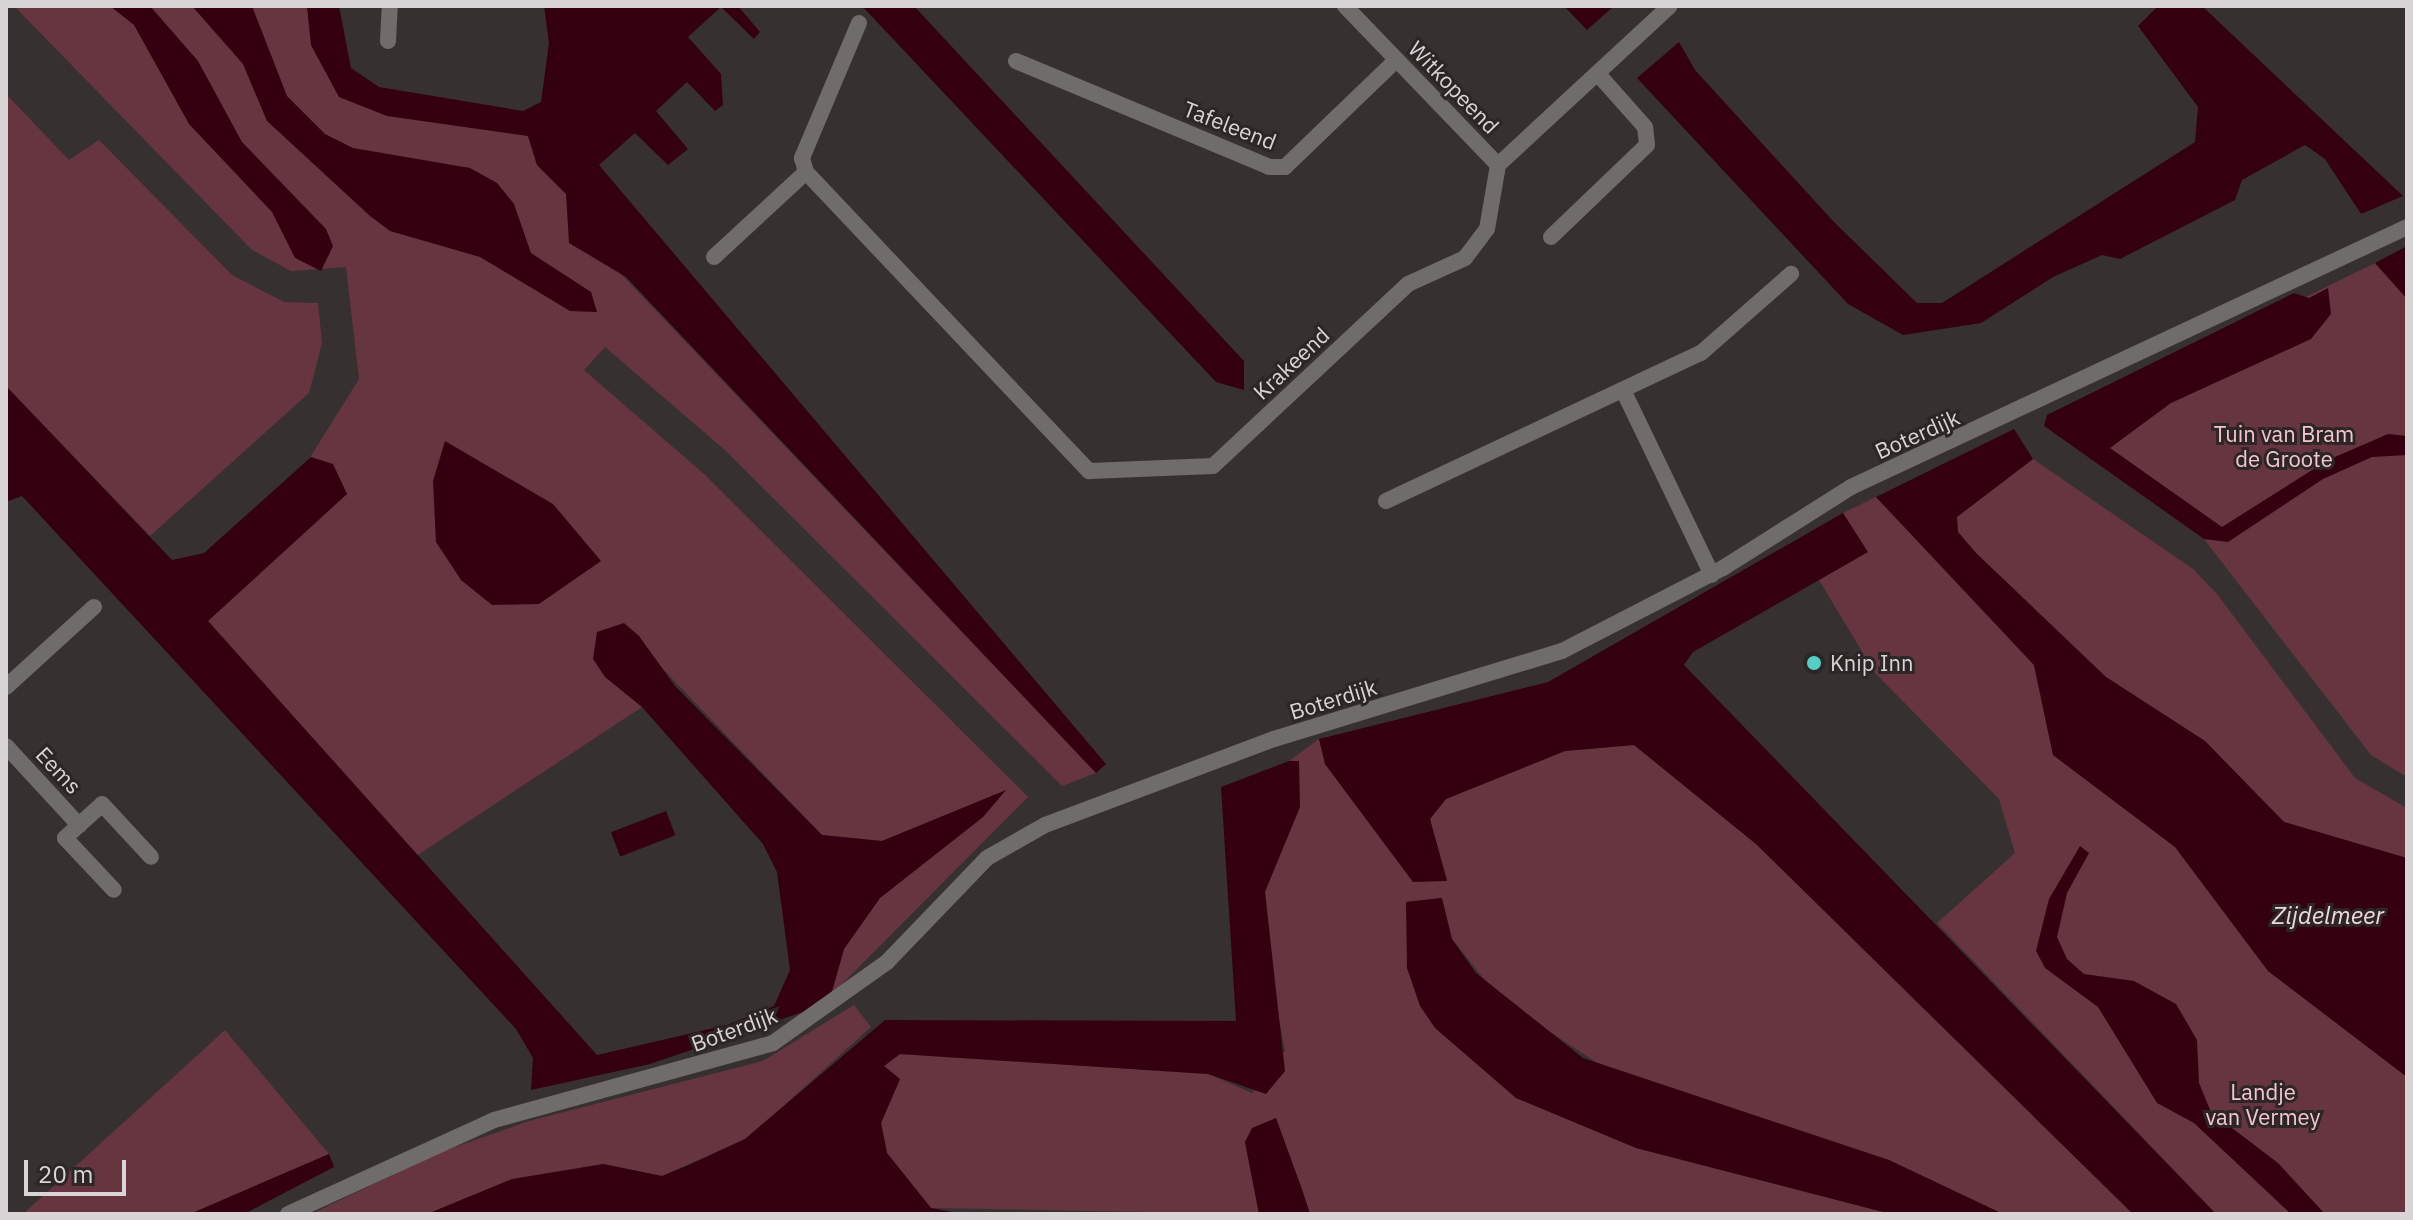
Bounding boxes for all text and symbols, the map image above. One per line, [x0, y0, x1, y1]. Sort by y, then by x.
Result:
street label: Witkopeend [1403, 35, 1505, 139]
street label: Tafeleend [1180, 95, 1280, 155]
street label: Krakeend [1248, 321, 1334, 405]
street label: Boterdijk [1871, 404, 1963, 464]
park label: Tuin van Bram de Groote [2214, 420, 2354, 472]
place label: Knip Inn [1830, 650, 1913, 676]
marker: Knip Inn [1805, 654, 1823, 672]
street label: Boterdijk [1286, 673, 1380, 725]
street label: Eems [31, 741, 87, 799]
water label: Zijdelmeer [2272, 902, 2384, 930]
street label: Boterdijk [687, 1001, 781, 1057]
park label: Landje van Vermey [2205, 1078, 2321, 1130]
scale bar [28, 1144, 130, 1194]
text: 20 m [38, 1158, 93, 1190]

